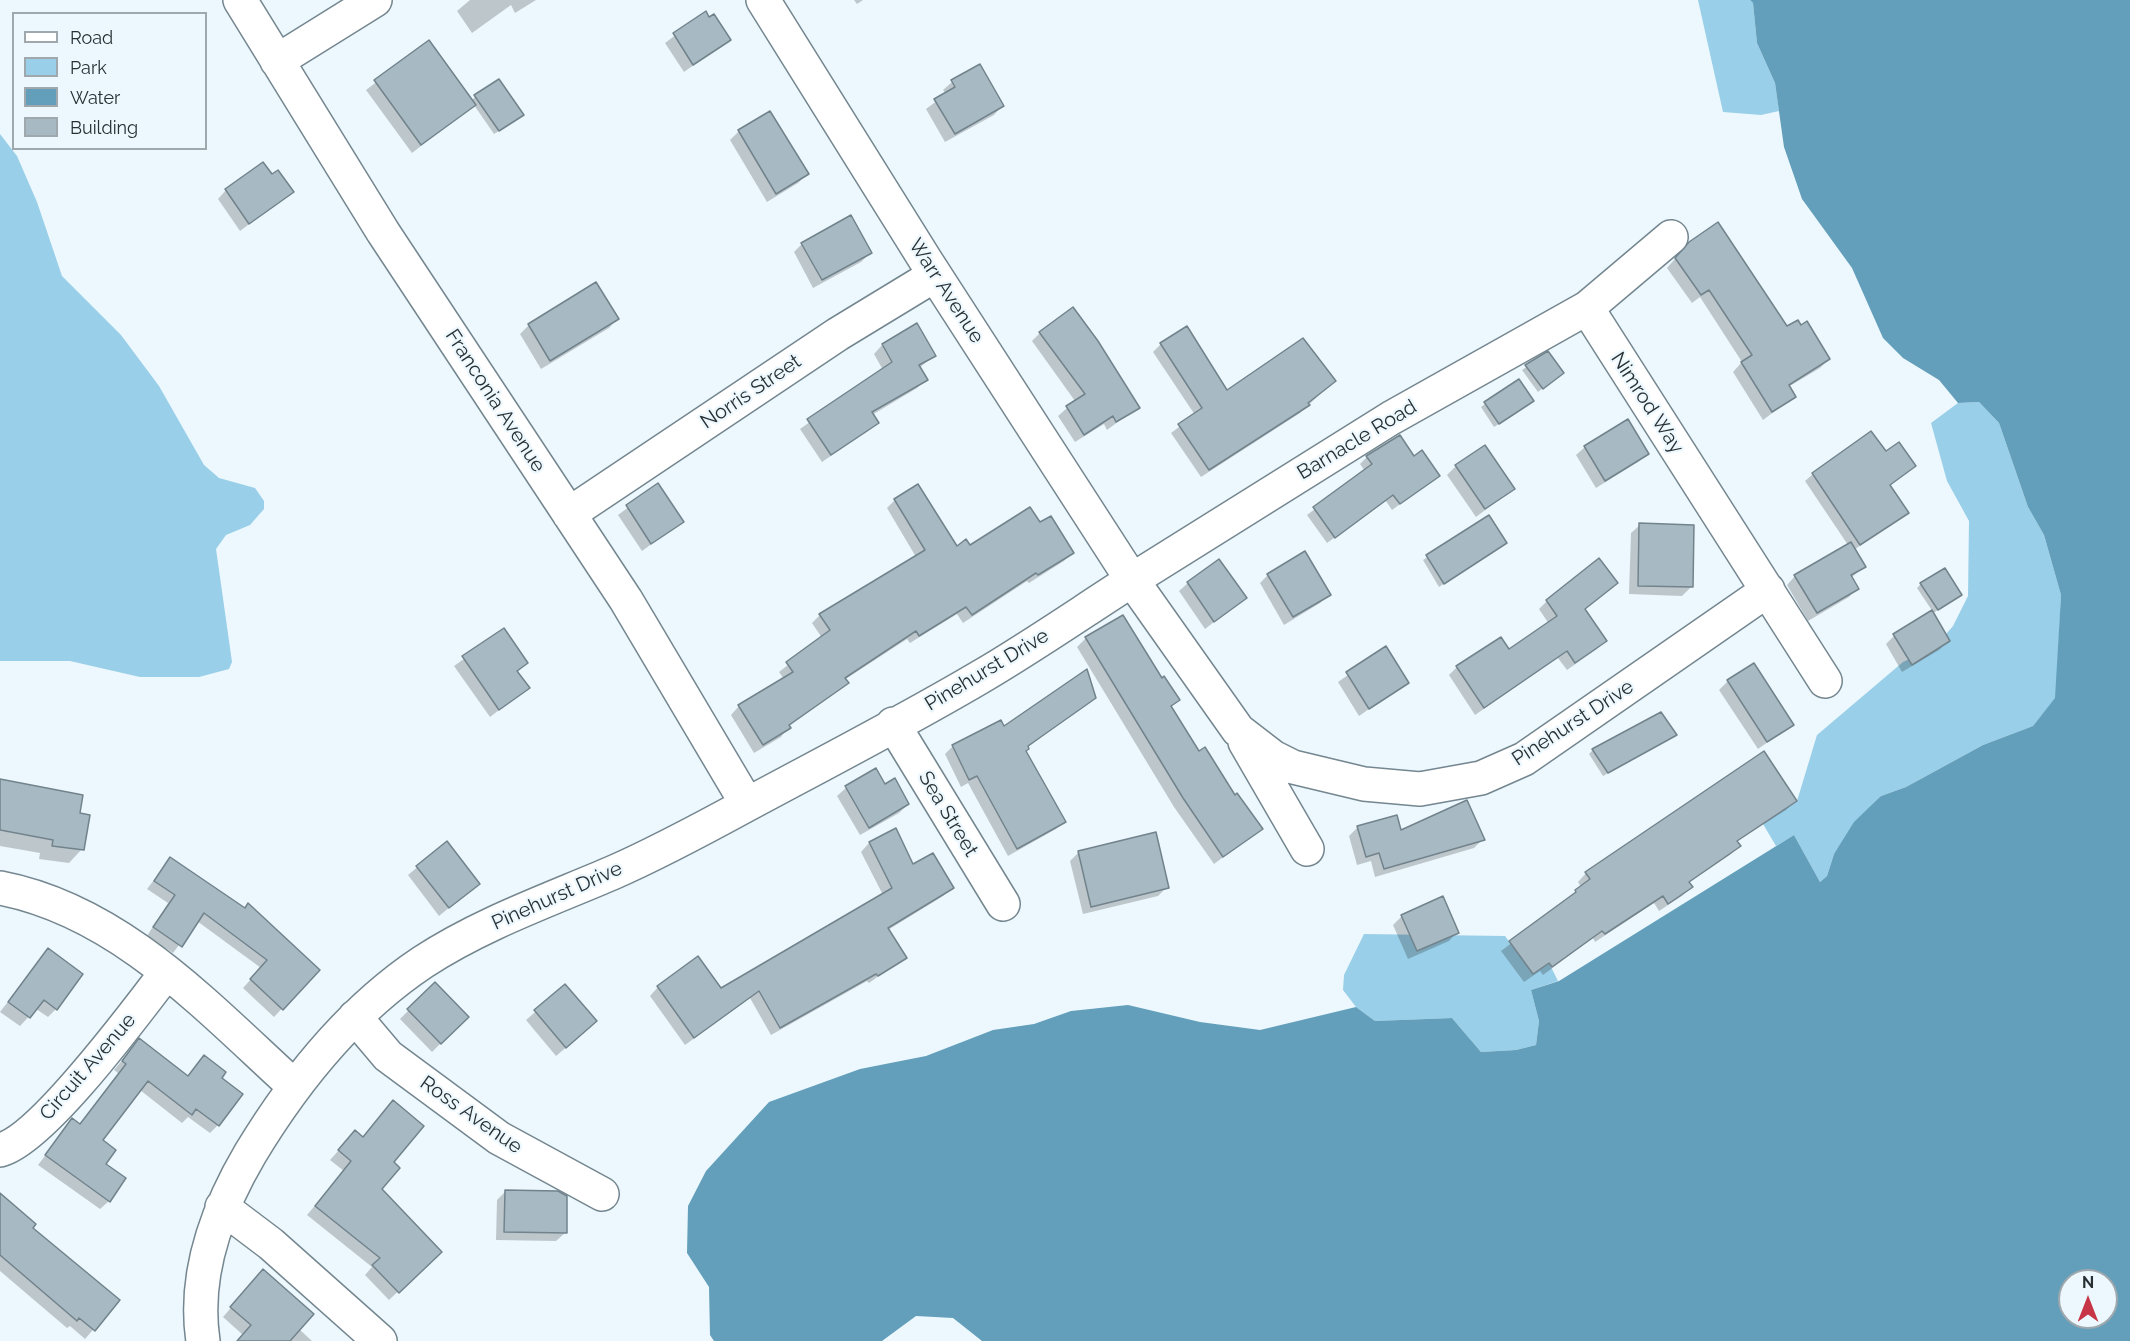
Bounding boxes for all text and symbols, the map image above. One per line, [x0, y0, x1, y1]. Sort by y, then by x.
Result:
legend [12, 12, 207, 150]
text: Road [70, 27, 113, 48]
text: Park [70, 57, 107, 78]
text: Water [70, 87, 120, 108]
text: Building [70, 117, 138, 138]
street label: Warr Avenue [903, 234, 989, 348]
street label: Franconia Avenue [440, 325, 550, 477]
street label: Nimrod Way [1605, 348, 1689, 458]
street label: Norris Street [696, 350, 806, 434]
street label: Barnacle Road [1293, 395, 1421, 485]
street label: Pinehurst Drive [921, 624, 1053, 716]
street label: Pinehurst Drive [1508, 675, 1638, 771]
street label: Sea Street [913, 767, 983, 861]
street label: Pinehurst Drive [488, 857, 626, 935]
street label: Circuit Avenue [35, 1009, 141, 1125]
street label: Ross Avenue [415, 1071, 527, 1159]
north arrow [2058, 1269, 2118, 1329]
text: N [2082, 1273, 2094, 1292]

